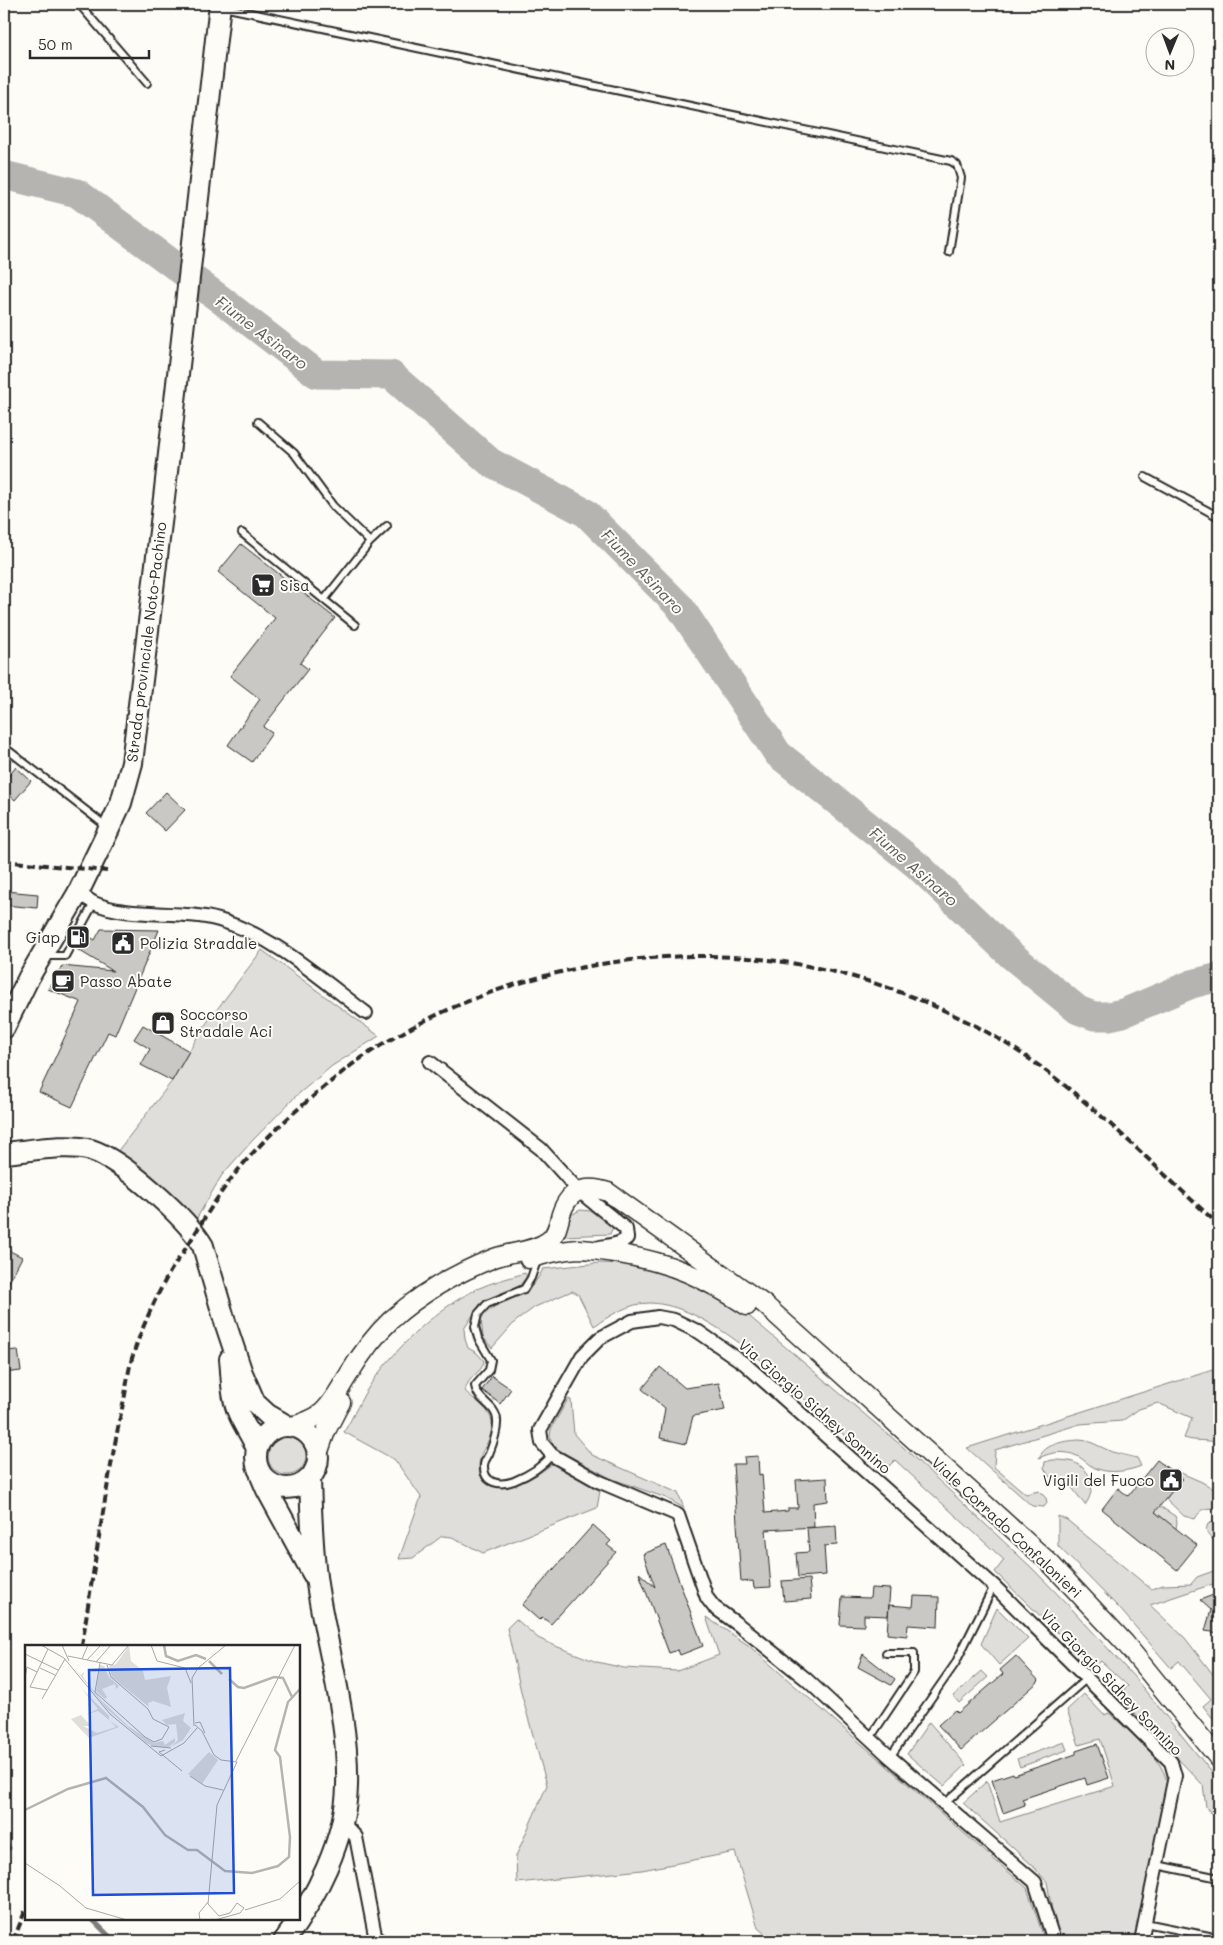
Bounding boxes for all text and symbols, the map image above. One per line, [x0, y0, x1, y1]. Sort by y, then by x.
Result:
scale bar [30, 28, 149, 60]
north arrow [1146, 28, 1196, 78]
text: 50 m [38, 34, 73, 54]
text: N [1164, 56, 1175, 75]
water label: Fiume Asinaro [212, 290, 313, 374]
street label: Strada provinciale Noto-Pachino [121, 521, 171, 763]
water label: Fiume Asinaro [597, 524, 689, 618]
supermarket icon: Sisa [250, 572, 276, 598]
place label: Sisa [280, 575, 310, 595]
water label: Fiume Asinaro [865, 822, 963, 910]
fuel station icon: Giap [65, 924, 91, 950]
place label: Giap [26, 927, 60, 947]
public building icon: Polizia Stradale [110, 930, 136, 956]
place label: Polizia Stradale [140, 933, 257, 953]
cafe icon: Passo Abate [50, 968, 76, 994]
place label: Passo Abate [80, 971, 172, 991]
place label: Soccorso Stradale Aci [180, 1004, 272, 1041]
shop icon: Soccorso Stradale Aci [150, 1010, 176, 1036]
street label: Via Giorgio Sidney Sonnino [734, 1334, 896, 1478]
street label: Viale Corrado Confalonieri [928, 1452, 1086, 1602]
public building icon: Vigili del Fuoco [1158, 1467, 1184, 1493]
place label: Vigili del Fuoco [1043, 1470, 1154, 1490]
street label: Via Giorgio Sidney Sonnino [1037, 1605, 1187, 1760]
inset map [25, 1645, 300, 1920]

